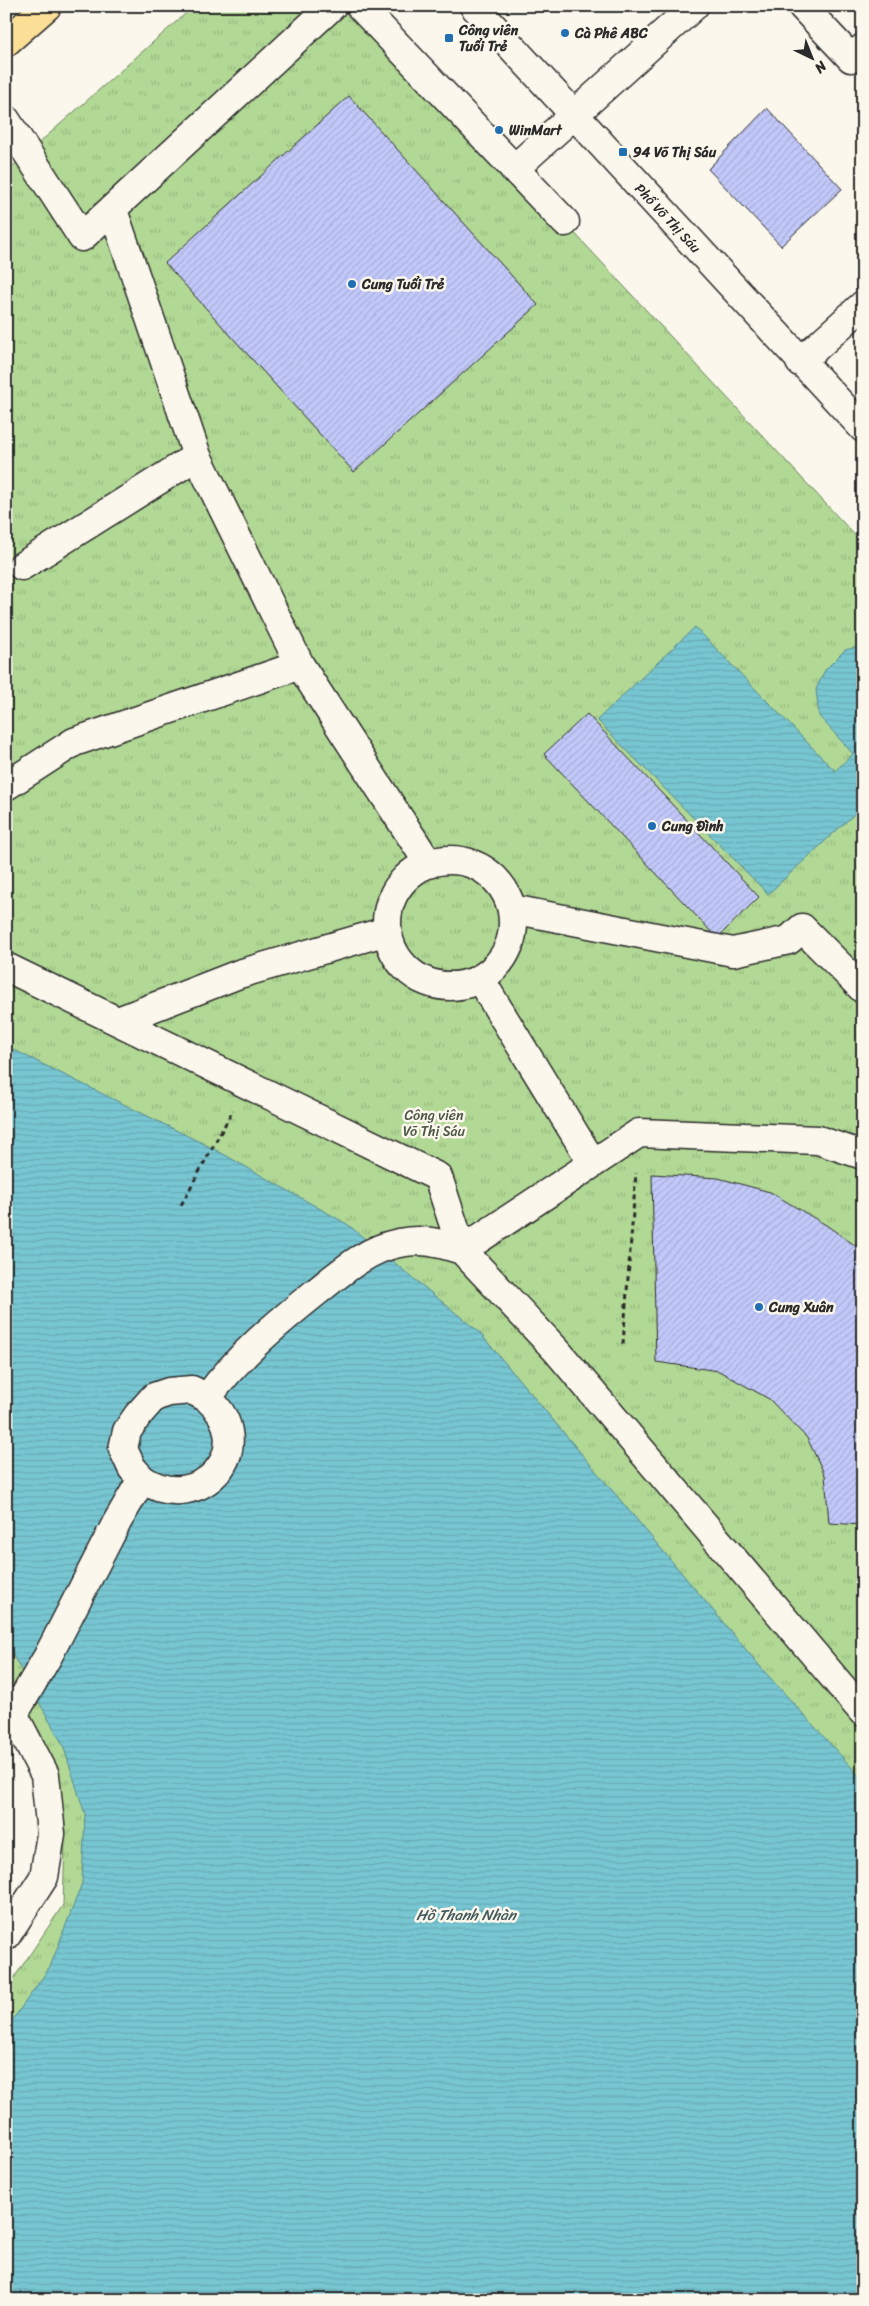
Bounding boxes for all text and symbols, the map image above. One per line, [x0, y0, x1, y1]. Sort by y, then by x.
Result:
place label: Công viên Tuổi Trẻ [458, 18, 519, 59]
place label: Cà Phê ABC [574, 21, 648, 46]
marker: Cà Phê ABC [559, 27, 571, 39]
marker: Công viên Tuổi Trẻ [443, 32, 455, 44]
north arrow [786, 32, 836, 82]
text: N [808, 54, 833, 80]
place label: WinMart [509, 118, 563, 143]
marker: WinMart [493, 124, 505, 136]
place label: 94 Võ Thị Sáu [633, 140, 717, 165]
marker: 94 Võ Thị Sáu [617, 146, 629, 158]
street label: Phố Võ Thị Sáu [628, 177, 707, 260]
place label: Cung Tuổi Trẻ [361, 272, 445, 297]
marker: Cung Tuổi Trẻ [346, 278, 358, 290]
place label: Cung Đình [661, 814, 724, 839]
marker: Cung Đình [646, 820, 658, 832]
park label: Công viên Võ Thị Sáu [403, 1103, 466, 1144]
place label: Cung Xuân [768, 1295, 834, 1320]
marker: Cung Xuân [753, 1301, 765, 1313]
water label: Hồ Thanh Nhàn [416, 1902, 518, 1928]

